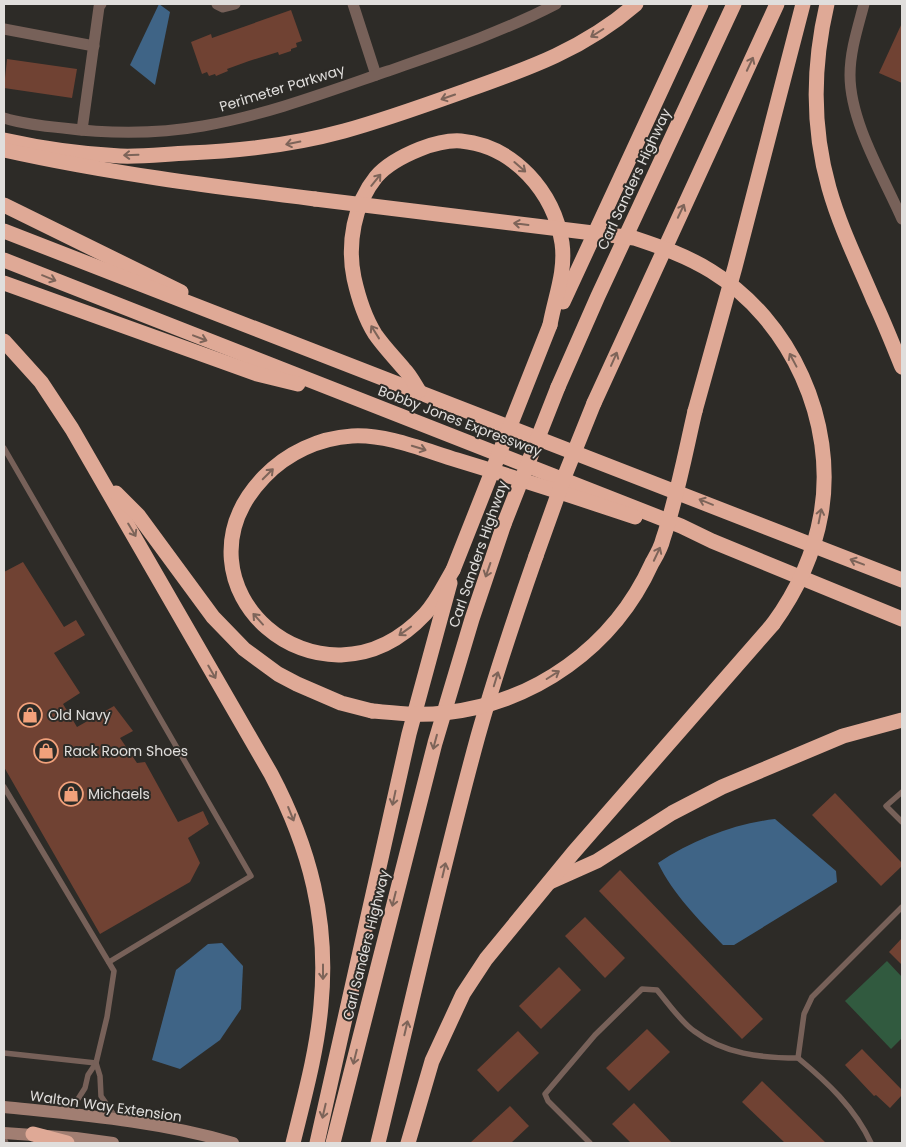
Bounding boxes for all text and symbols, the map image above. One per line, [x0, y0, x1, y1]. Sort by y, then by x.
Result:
one-way arrow [591, 29, 605, 39]
one-way arrow [746, 57, 755, 72]
street label: Perimeter Parkway [217, 59, 347, 117]
one-way arrow [441, 93, 456, 102]
street label: Carl Sanders Highway [592, 105, 676, 253]
one-way arrow [285, 139, 301, 148]
one-way arrow [123, 151, 139, 160]
one-way arrow [514, 161, 527, 173]
one-way arrow [370, 173, 381, 186]
one-way arrow [677, 204, 687, 219]
one-way arrow [513, 219, 529, 229]
one-way arrow [41, 274, 56, 283]
one-way arrow [369, 325, 380, 339]
one-way arrow [193, 334, 208, 343]
one-way arrow [610, 352, 620, 367]
one-way arrow [788, 352, 798, 367]
street label: Bobby Jones Expressway [375, 381, 545, 462]
one-way arrow [410, 444, 426, 453]
one-way arrow [261, 468, 274, 480]
street label: Carl Sanders Highway [443, 478, 513, 630]
one-way arrow [699, 497, 714, 507]
one-way arrow [815, 509, 825, 525]
one-way arrow [127, 523, 137, 538]
one-way arrow [653, 547, 662, 562]
one-way arrow [850, 557, 865, 566]
one-way arrow [483, 562, 492, 577]
one-way arrow [253, 613, 265, 626]
one-way arrow [398, 626, 412, 636]
one-way arrow [208, 664, 218, 678]
one-way arrow [546, 670, 560, 680]
one-way arrow [491, 672, 501, 688]
shop icon: Old Navy [17, 702, 43, 728]
place label: Old Navy [48, 705, 111, 725]
one-way arrow [430, 734, 439, 750]
shop icon: Rack Room Shoes [33, 738, 59, 764]
place label: Rack Room Shoes [64, 741, 188, 761]
shop icon: Michaels [58, 781, 84, 807]
place label: Michaels [88, 784, 150, 804]
one-way arrow [389, 790, 398, 806]
one-way arrow [287, 806, 296, 821]
one-way arrow [440, 862, 449, 878]
street label: Carl Sanders Highway [338, 868, 394, 1022]
one-way arrow [389, 891, 398, 907]
one-way arrow [318, 964, 328, 980]
one-way arrow [402, 1020, 411, 1036]
one-way arrow [350, 1048, 359, 1064]
street label: Walton Way Extension [29, 1085, 183, 1127]
one-way arrow [319, 1102, 328, 1118]

